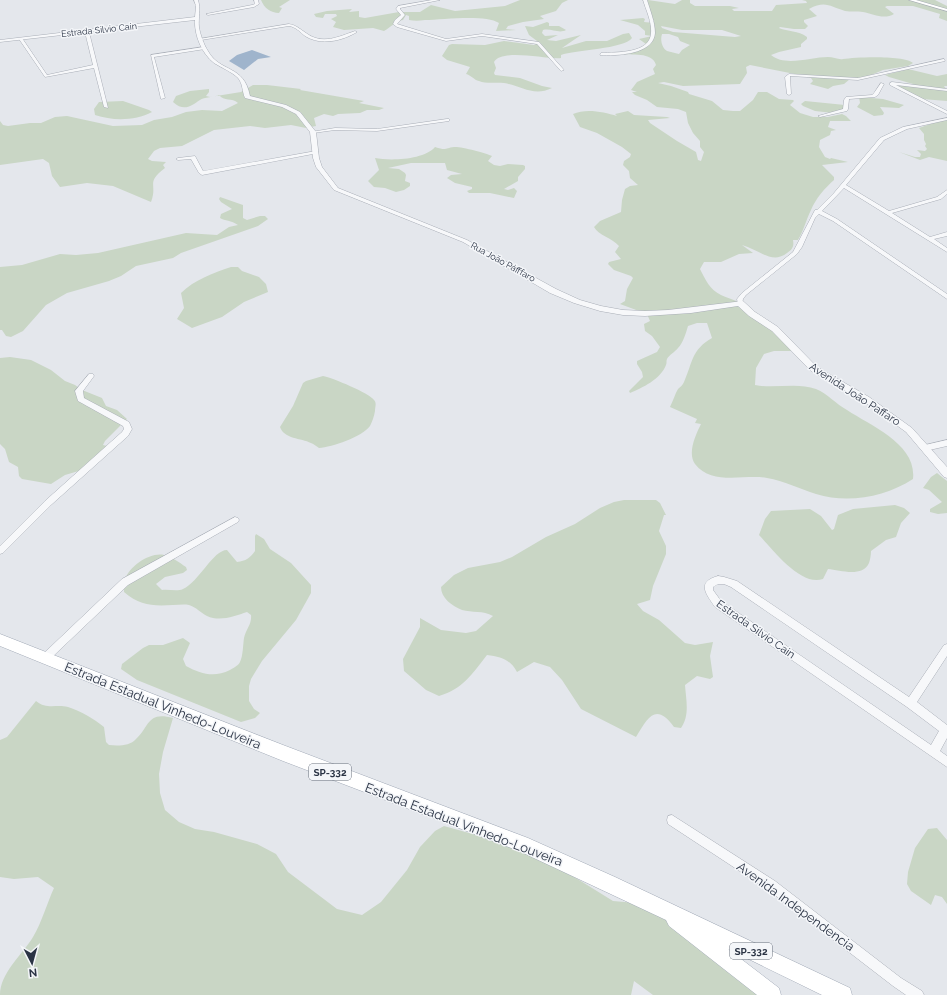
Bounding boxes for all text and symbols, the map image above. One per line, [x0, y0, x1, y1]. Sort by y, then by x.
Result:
street label: Estrada Silvio Cain [61, 21, 137, 39]
street label: Rua João Páfffaro [469, 240, 537, 284]
street label: Avenida João Paffaro [807, 360, 903, 429]
street label: Estrada Silvio Cain [714, 597, 798, 661]
street label: Estrada Estadual Vinhedo-Louveira [62, 659, 263, 752]
road number: SP-332 [309, 764, 351, 780]
street label: Estrada Estadual Vinhedo-Louveira [363, 780, 565, 869]
street label: Avenida Independencia [734, 859, 857, 954]
north arrow [12, 943, 52, 983]
road number: SP-332 [730, 943, 772, 959]
text: N [28, 966, 38, 979]

